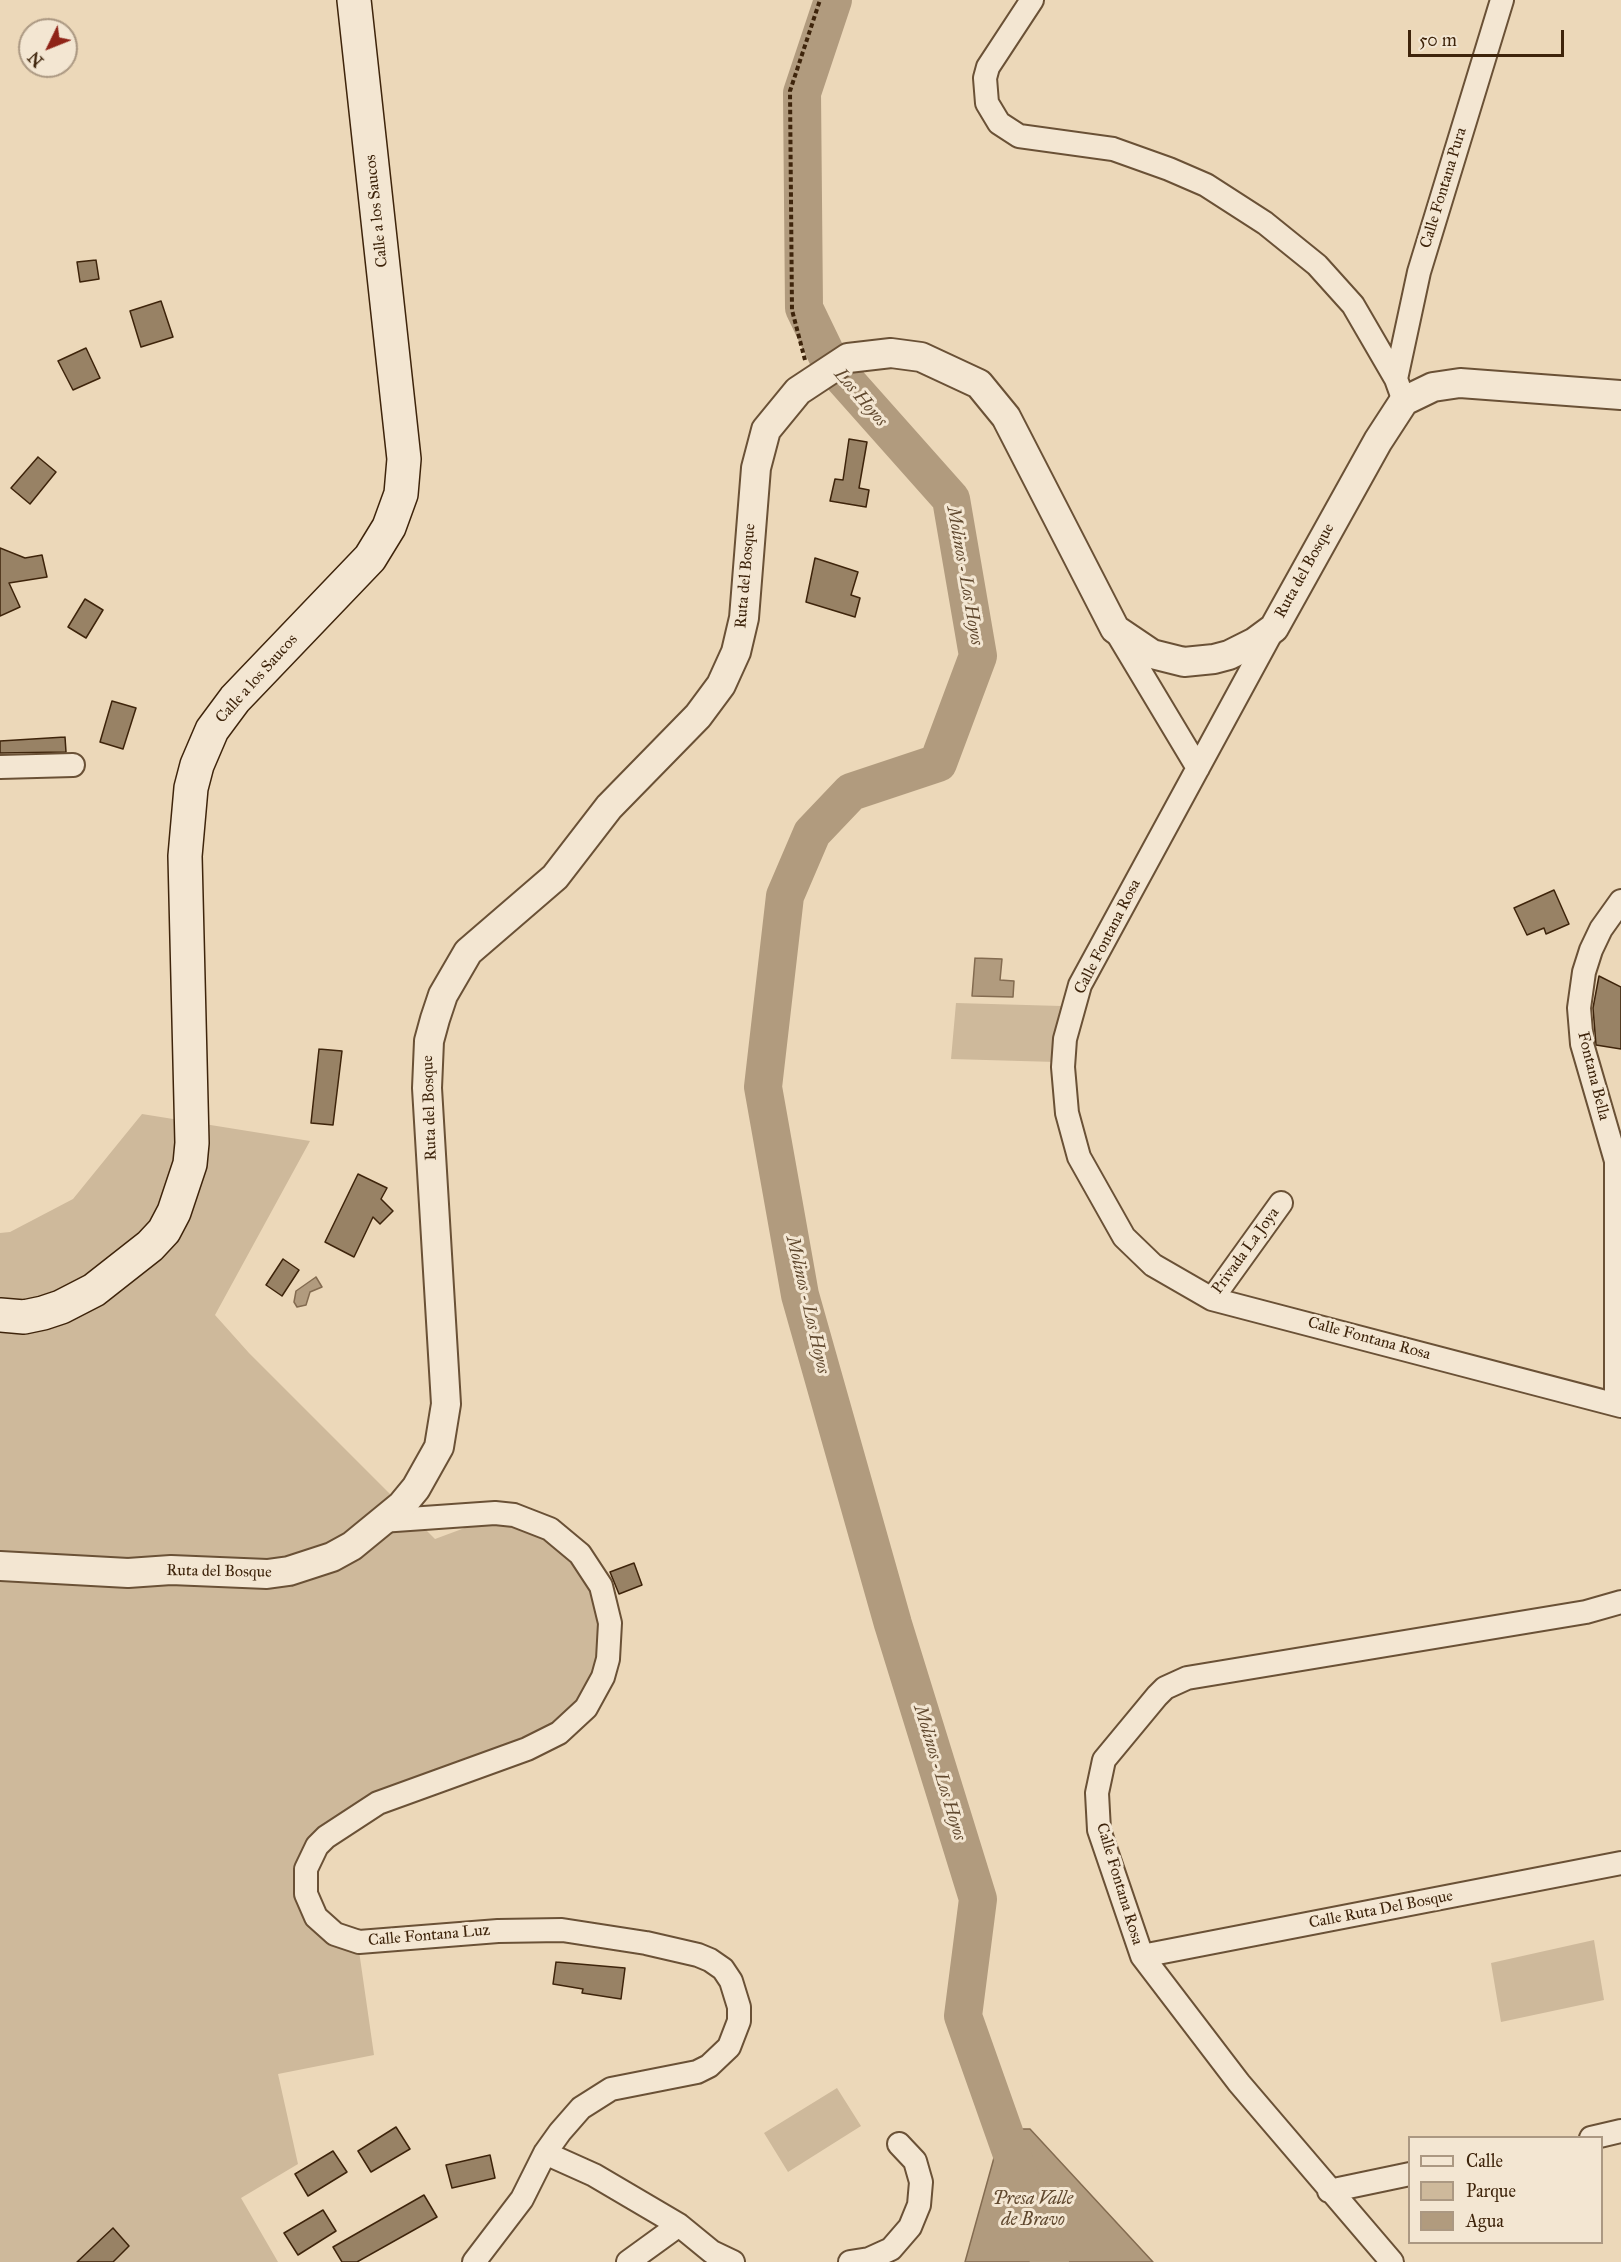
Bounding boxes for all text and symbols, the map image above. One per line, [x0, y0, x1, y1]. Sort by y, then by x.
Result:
north arrow [18, 18, 78, 78]
scale bar [1411, 18, 1567, 56]
text: 50 m [1419, 29, 1457, 51]
text: N [24, 48, 48, 71]
street label: Calle Fontana Pura [1417, 125, 1471, 251]
street label: Calle a los Saucos [362, 154, 392, 268]
water label: Los Hoyos [829, 365, 891, 431]
water label: Molinos - Los Hoyos [941, 505, 987, 647]
street label: Ruta del Bosque [1271, 520, 1339, 622]
street label: Ruta del Bosque [732, 523, 760, 629]
street label: Calle a los Saucos [212, 630, 302, 728]
street label: Calle Fontana Rosa [1071, 876, 1145, 998]
street label: Fontana Bella [1573, 1030, 1613, 1122]
street label: Ruta del Bosque [419, 1055, 441, 1161]
street label: Privada La Joya [1208, 1204, 1284, 1298]
water label: Molinos - Los Hoyos [781, 1234, 833, 1376]
street label: Calle Fontana Rosa [1305, 1313, 1433, 1365]
street label: Ruta del Bosque [166, 1561, 272, 1583]
water label: Molinos - Los Hoyos [908, 1703, 970, 1843]
street label: Calle Fontana Rosa [1091, 1821, 1147, 1947]
street label: Calle Ruta Del Bosque [1307, 1887, 1455, 1933]
street label: Calle Fontana Luz [367, 1921, 491, 1951]
legend [1408, 2136, 1603, 2244]
text: Calle [1466, 2150, 1503, 2172]
text: Parque [1466, 2180, 1516, 2202]
water label: Presa Valle de Bravo [993, 2189, 1073, 2232]
text: Agua [1466, 2210, 1504, 2232]

